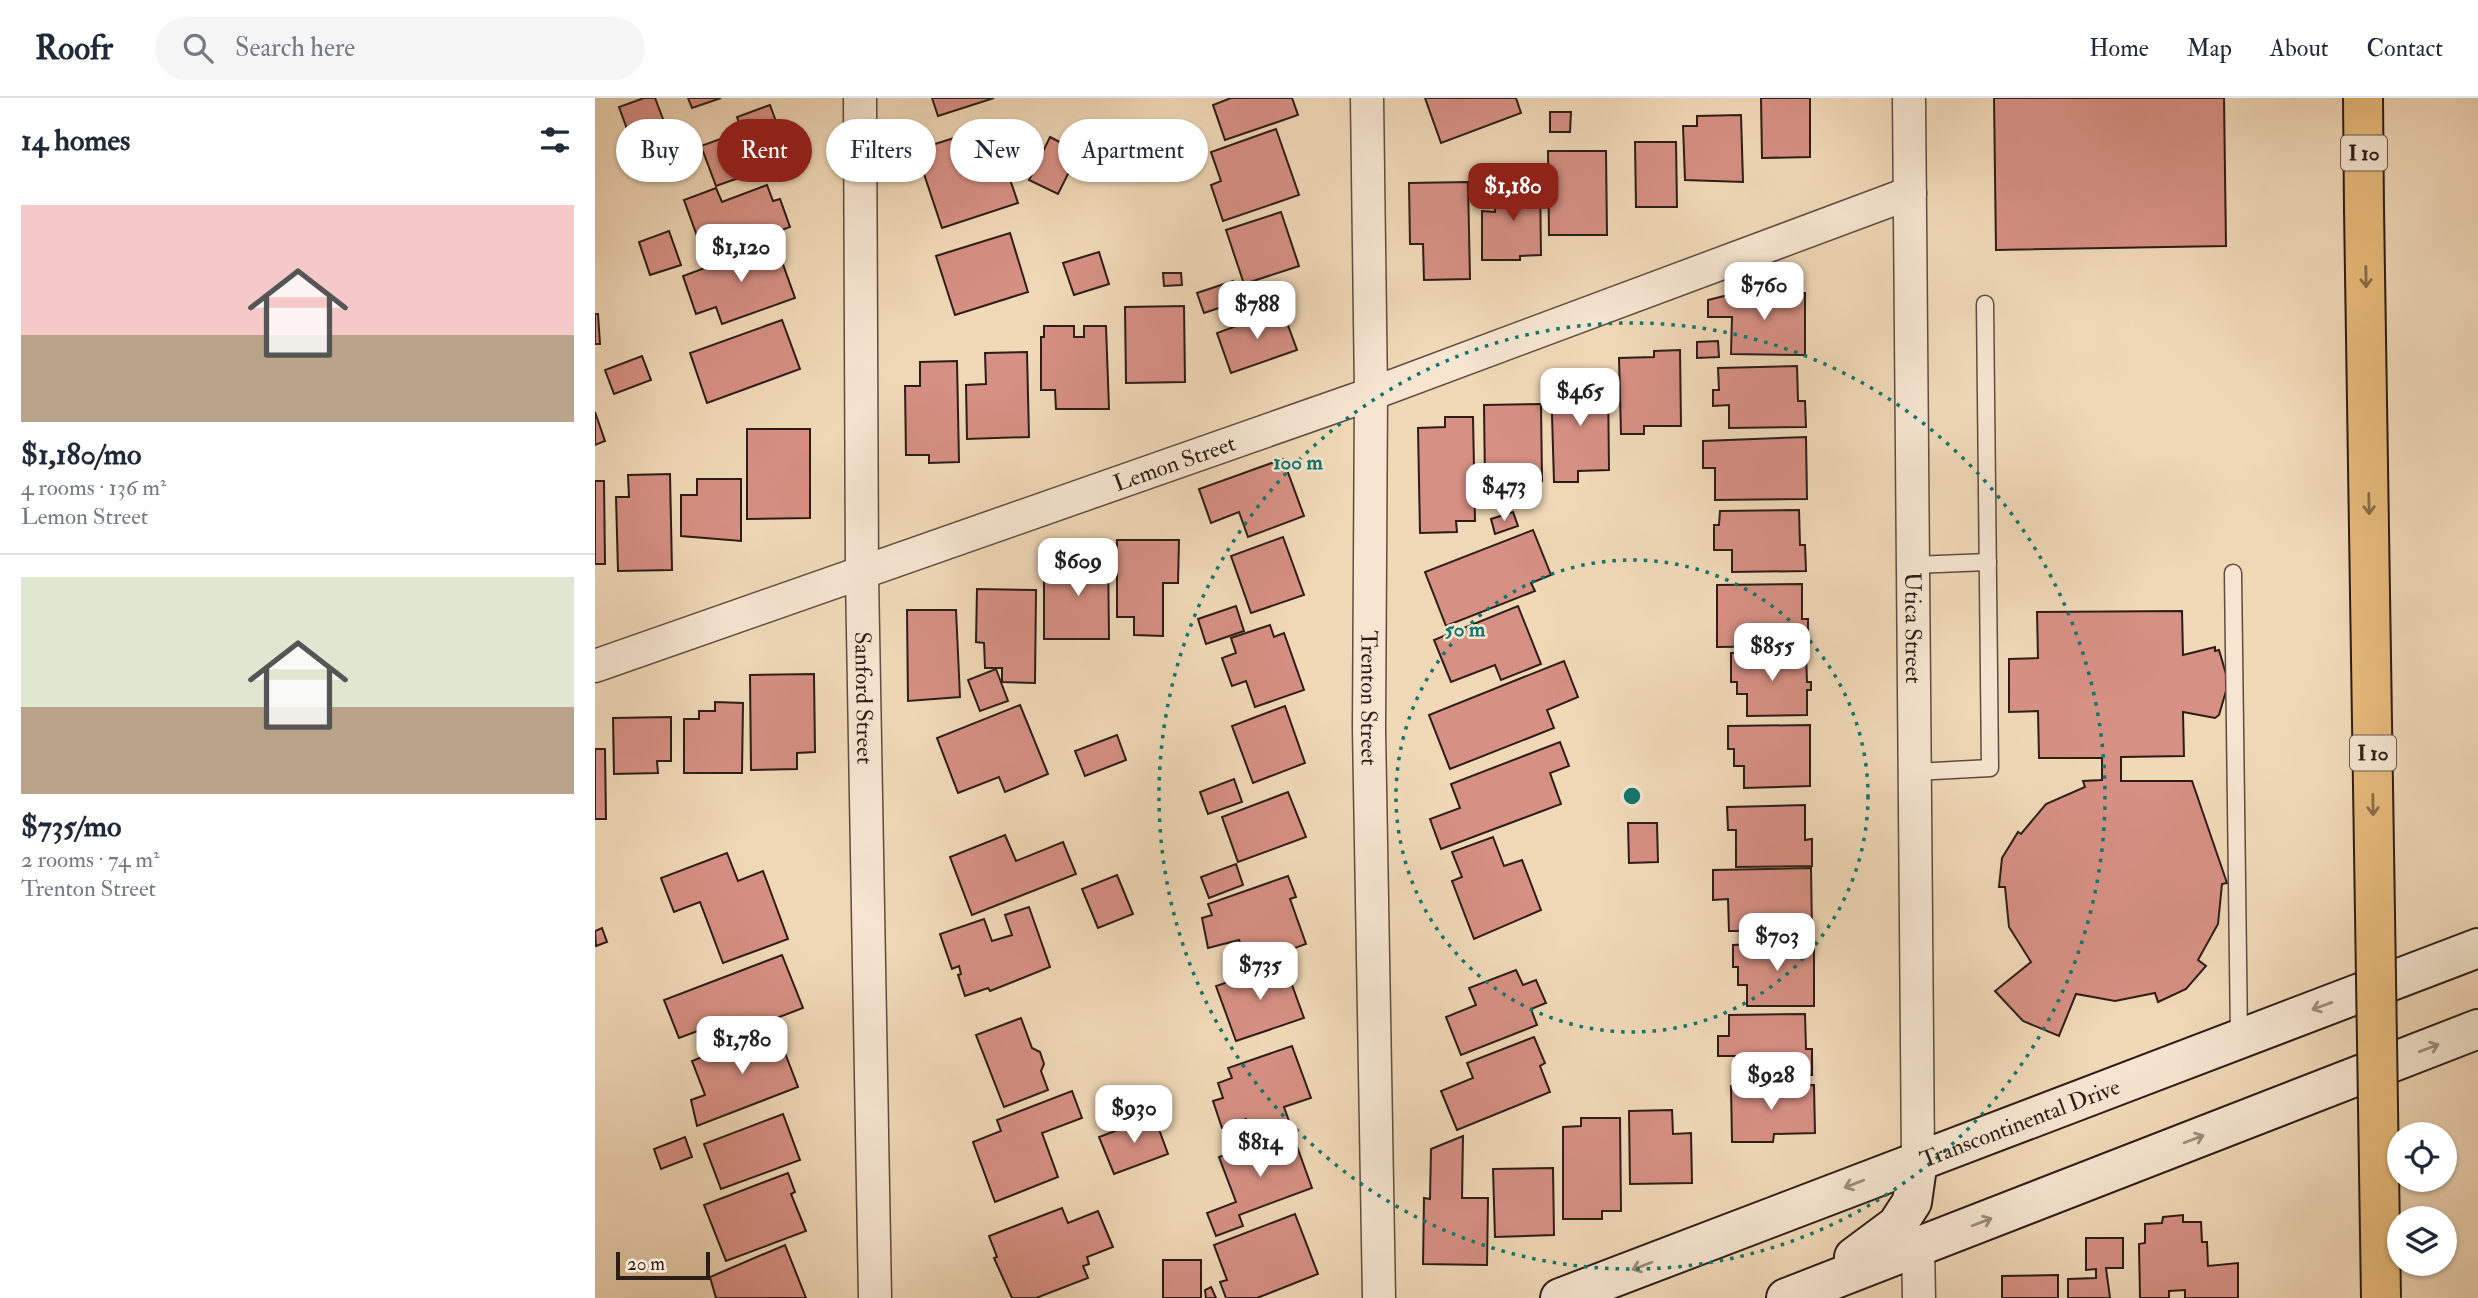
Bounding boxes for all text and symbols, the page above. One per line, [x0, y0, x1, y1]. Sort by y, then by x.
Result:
search box [155, 17, 645, 80]
text: Roofr [35, 28, 113, 69]
icon: search [179, 29, 217, 67]
text: Search here [235, 32, 355, 64]
text: Home [2089, 33, 2149, 64]
text: Map [2187, 33, 2232, 64]
text: About [2270, 33, 2329, 64]
text: Contact [2367, 33, 2443, 64]
chip: Buy [616, 119, 703, 182]
chip: Rent [717, 119, 812, 182]
chip: Filters [826, 119, 936, 182]
chip: New [950, 119, 1044, 182]
chip: Apartment [1058, 119, 1208, 182]
icon: filters [536, 121, 574, 159]
text: 14 homes [21, 122, 130, 159]
road number: I 10 [2341, 136, 2387, 170]
pin: $1,180 [1456, 164, 1570, 223]
text: $1,180 [1484, 171, 1542, 200]
pin: $1,120 [684, 225, 798, 284]
text: $1,120 [712, 232, 770, 261]
icon: home [235, 250, 361, 376]
pin: $760 [1723, 262, 1805, 322]
one-way arrow [2359, 265, 2372, 288]
text: $760 [1741, 270, 1787, 299]
pin: $788 [1216, 282, 1298, 341]
text: $788 [1234, 289, 1280, 318]
pin: $465 [1539, 368, 1621, 428]
text: $465 [1556, 376, 1604, 405]
street label: Lemon Street [1110, 428, 1239, 498]
text: $1,180/mo [21, 436, 141, 473]
text: 100 m [1273, 449, 1324, 476]
pin: $473 [1463, 464, 1545, 523]
text: $473 [1482, 471, 1526, 500]
text: 4 rooms · 136 m² [21, 473, 167, 502]
one-way arrow [2362, 493, 2376, 516]
text: Lemon Street [21, 502, 148, 531]
pin: $609 [1037, 538, 1119, 598]
text: $609 [1054, 546, 1102, 575]
street label: Utica Street [1899, 572, 1928, 684]
text: 50 m [1445, 616, 1486, 643]
icon: home [235, 622, 361, 748]
pin: $855 [1731, 624, 1813, 683]
street label: Trenton Street [1354, 630, 1384, 766]
street label: Sanford Street [849, 631, 880, 765]
text: $855 [1750, 631, 1794, 660]
road number: I 10 [2350, 736, 2396, 770]
centre of rings [1620, 784, 1644, 808]
one-way arrow [2366, 794, 2380, 817]
text: $735/mo [21, 808, 121, 845]
text: 2 rooms · 74 m² [21, 845, 160, 874]
text: Trenton Street [21, 874, 156, 903]
pin: $703 [1736, 914, 1818, 973]
text: $703 [1755, 921, 1799, 950]
pin: $735 [1219, 942, 1301, 1002]
text: $735 [1239, 950, 1281, 979]
one-way arrow [2312, 1001, 2334, 1014]
pin: $1,780 [685, 1016, 799, 1076]
text: $1,780 [713, 1024, 771, 1053]
one-way arrow [2417, 1041, 2439, 1054]
pin: $928 [1730, 1052, 1812, 1112]
text: $928 [1747, 1060, 1795, 1089]
street label: Transcontinental Drive [1916, 1071, 2124, 1174]
pin: $930 [1093, 1086, 1175, 1145]
text: $930 [1111, 1093, 1157, 1122]
pin: $814 [1219, 1119, 1301, 1179]
map controls [2387, 1122, 2457, 1276]
button: locate [2387, 1122, 2457, 1192]
text: $814 [1238, 1127, 1282, 1156]
one-way arrow [2182, 1132, 2204, 1145]
one-way arrow [1843, 1179, 1865, 1192]
button: layers [2387, 1206, 2457, 1276]
one-way arrow [1970, 1214, 1992, 1227]
scale bar [616, 1249, 711, 1281]
text: 20 m [627, 1252, 665, 1276]
one-way arrow [1631, 1261, 1653, 1274]

